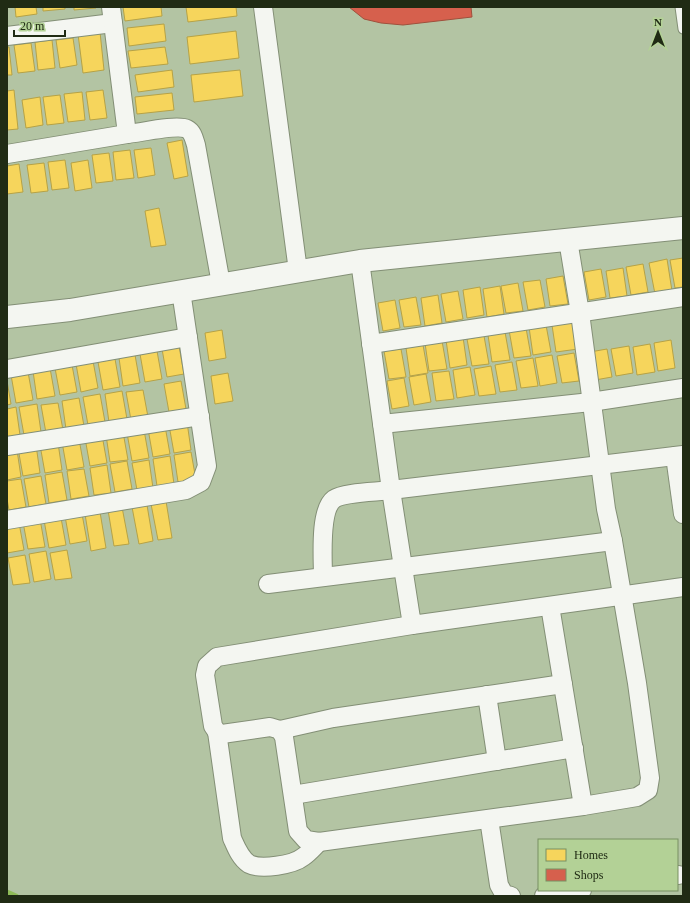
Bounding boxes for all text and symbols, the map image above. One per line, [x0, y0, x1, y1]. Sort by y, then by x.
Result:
scale bar [14, 12, 65, 38]
north arrow [638, 12, 678, 52]
text: N [654, 16, 662, 28]
text: 20 m [20, 19, 45, 33]
legend [538, 839, 678, 891]
text: Homes [574, 848, 608, 862]
text: Shops [574, 868, 604, 882]

